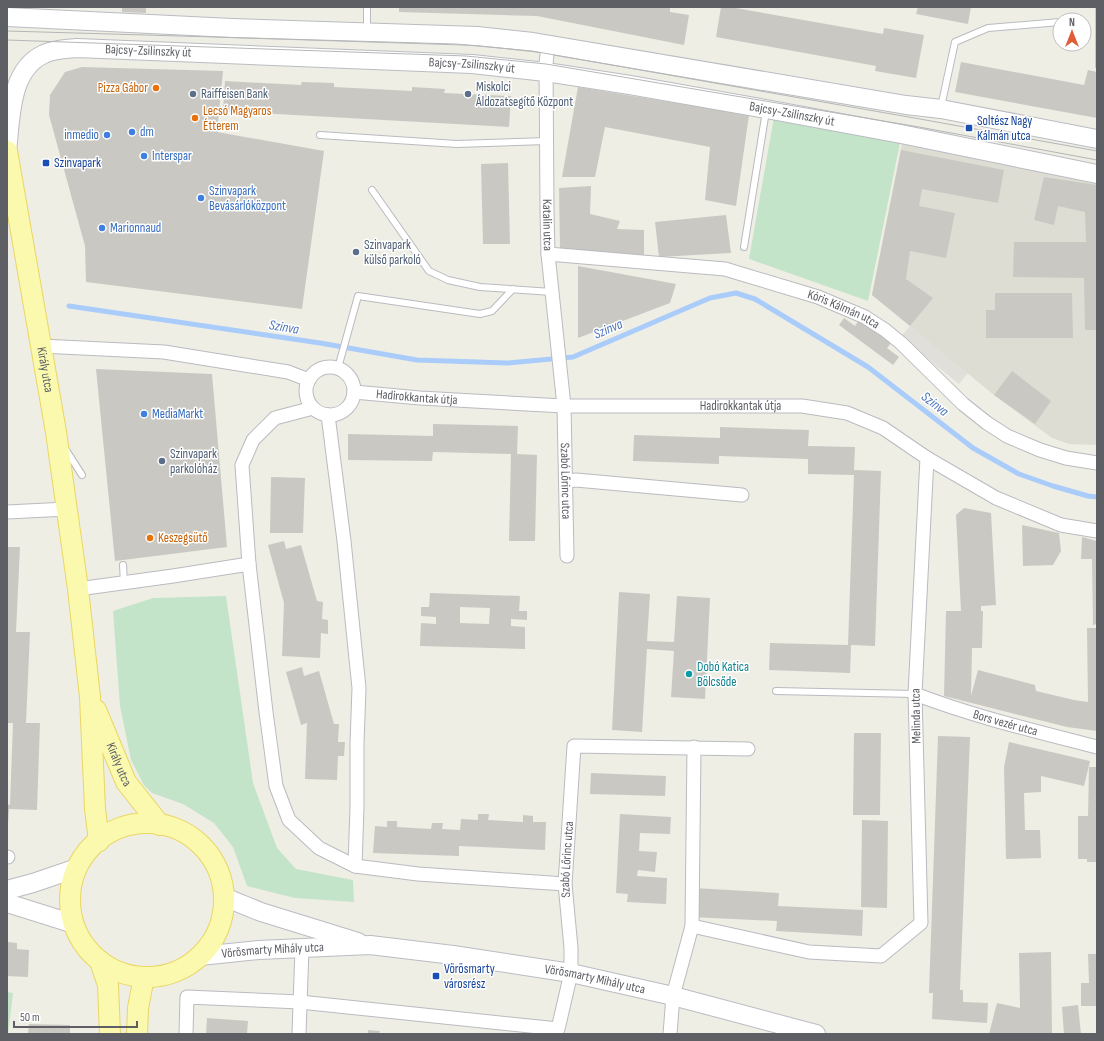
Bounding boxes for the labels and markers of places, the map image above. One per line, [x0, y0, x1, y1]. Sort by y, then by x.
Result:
place label: Miskolci Áldozatsegítő Központ [475, 79, 573, 110]
place label: Pizza Gábor [98, 80, 148, 96]
marker: Pizza Gábor [151, 83, 161, 93]
place label: Raiffeisen Bank [201, 86, 268, 102]
marker: Raiffeisen Bank [188, 89, 198, 99]
marker: Miskolci Áldozatsegítő Központ [463, 89, 473, 99]
place label: Lecsó Magyaros Étterem [203, 103, 272, 134]
marker: Lecsó Magyaros Étterem [190, 113, 200, 123]
place label: Soltész Nagy Kálmán utca [977, 113, 1032, 144]
marker: Soltész Nagy Kálmán utca [964, 123, 974, 133]
place label: dm [140, 124, 154, 140]
place label: inmedio [64, 127, 99, 143]
marker: dm [127, 127, 137, 137]
marker: inmedio [102, 130, 112, 140]
place label: Interspar [152, 148, 192, 164]
marker: Interspar [139, 151, 149, 161]
place label: Szinvapark [54, 155, 101, 171]
marker: Szinvapark [41, 158, 51, 168]
place label: Szinvapark Bevásárlóközpont [209, 183, 286, 214]
marker: Szinvapark Bevásárlóközpont [196, 193, 206, 203]
place label: Marionnaud [110, 220, 161, 236]
marker: Marionnaud [97, 223, 107, 233]
place label: Szinvapark külső parkoló [364, 237, 421, 268]
marker: Szinvapark külső parkoló [351, 247, 361, 257]
place label: MediaMarkt [152, 406, 203, 422]
marker: MediaMarkt [139, 409, 149, 419]
place label: Szinvapark parkolóház [170, 446, 218, 477]
marker: Szinvapark parkolóház [157, 456, 167, 466]
place label: Keszegsütő [158, 530, 208, 546]
marker: Keszegsütő [145, 533, 155, 543]
place label: Dobó Katica Bölcsőde [697, 659, 749, 690]
marker: Dobó Katica Bölcsőde [684, 669, 694, 679]
place label: Vörösmarty városrész [444, 961, 495, 992]
marker: Vörösmarty városrész [431, 971, 441, 981]

